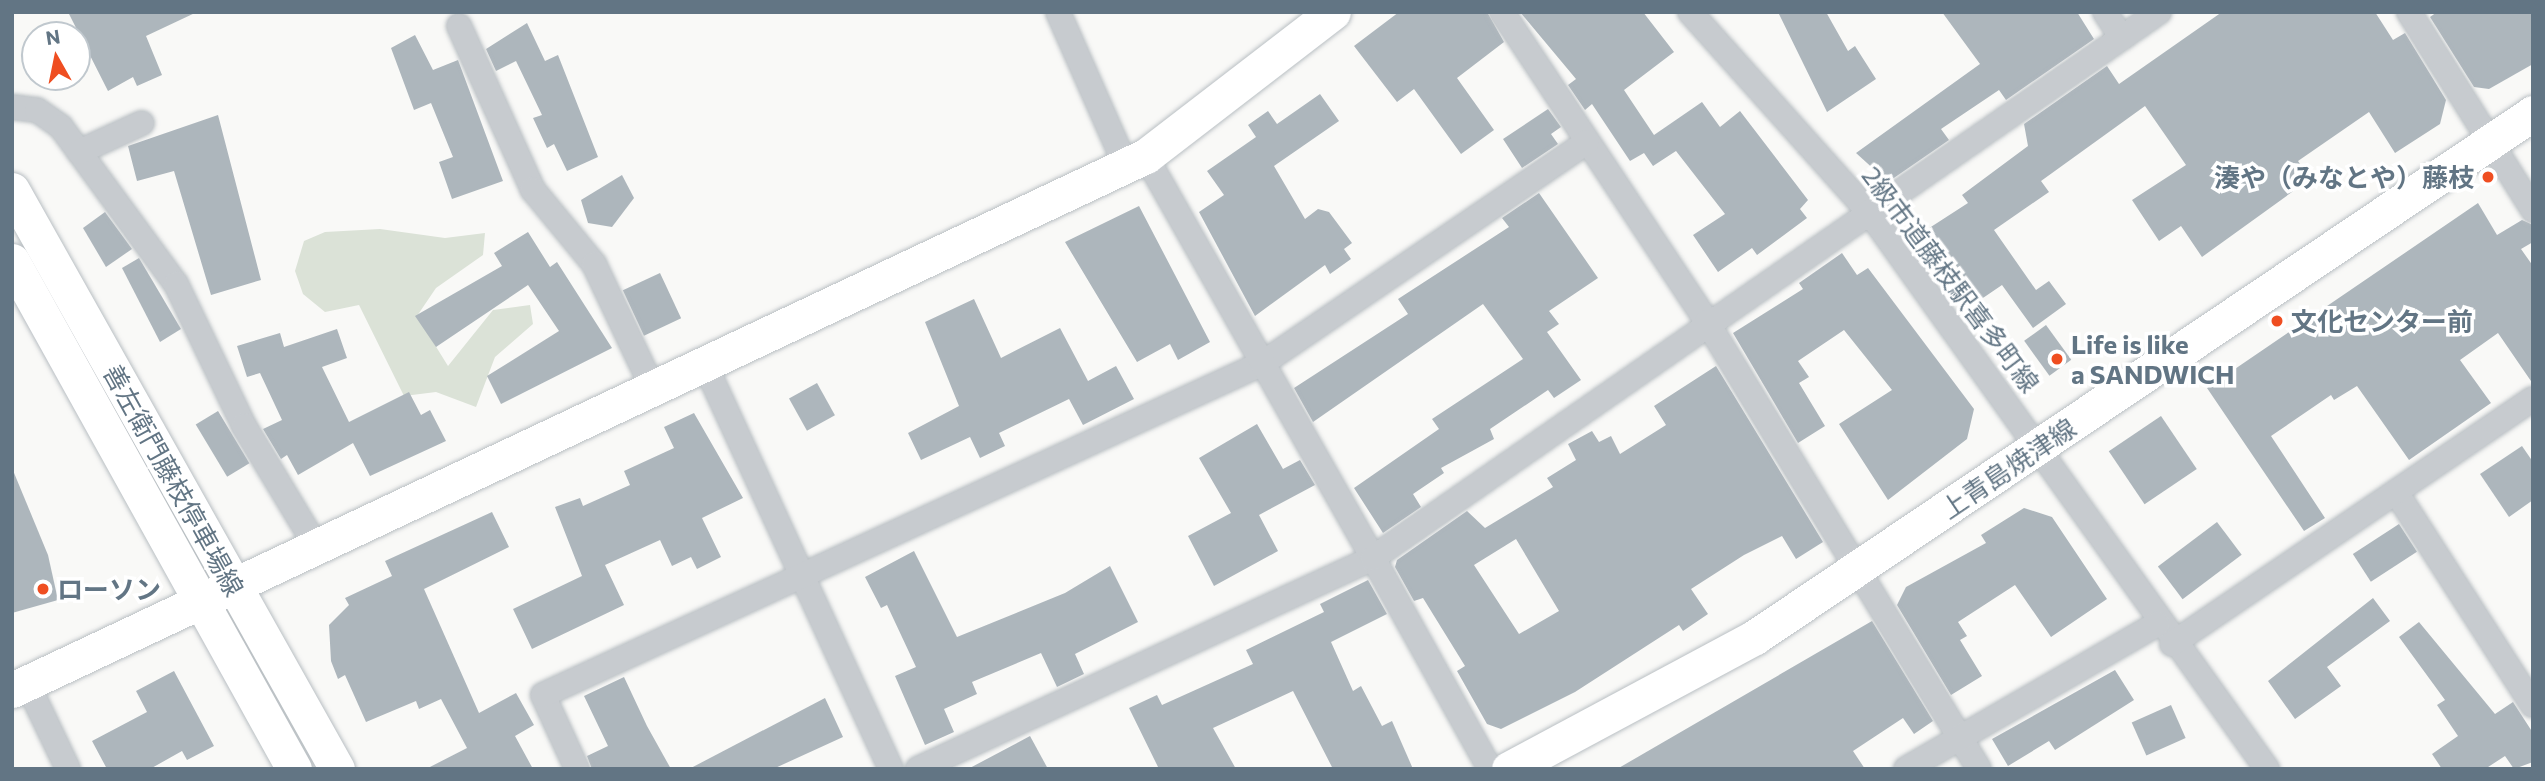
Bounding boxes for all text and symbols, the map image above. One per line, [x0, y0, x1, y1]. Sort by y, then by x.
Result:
north arrow [21, 21, 91, 91]
text: N [44, 24, 62, 49]
street label: 2級市道藤枝駅喜多町線 [1856, 160, 2046, 398]
place label: 湊や（みなとや）藤枝 [2214, 161, 2474, 193]
marker: 湊や（みなとや）藤枝 [2480, 169, 2496, 185]
place label: 文化センター前 [2291, 305, 2473, 337]
marker: 文化センター前 [2269, 313, 2285, 329]
place label: Life is like a SANDWICH [2071, 328, 2235, 390]
marker: Life is like a SANDWICH [2049, 351, 2065, 367]
street label: 善左衛門藤枝停車場線 [97, 359, 251, 601]
street label: 上青島焼津線 [1935, 411, 2081, 525]
place label: ローソン [57, 573, 161, 605]
marker: ローソン [35, 581, 51, 597]

